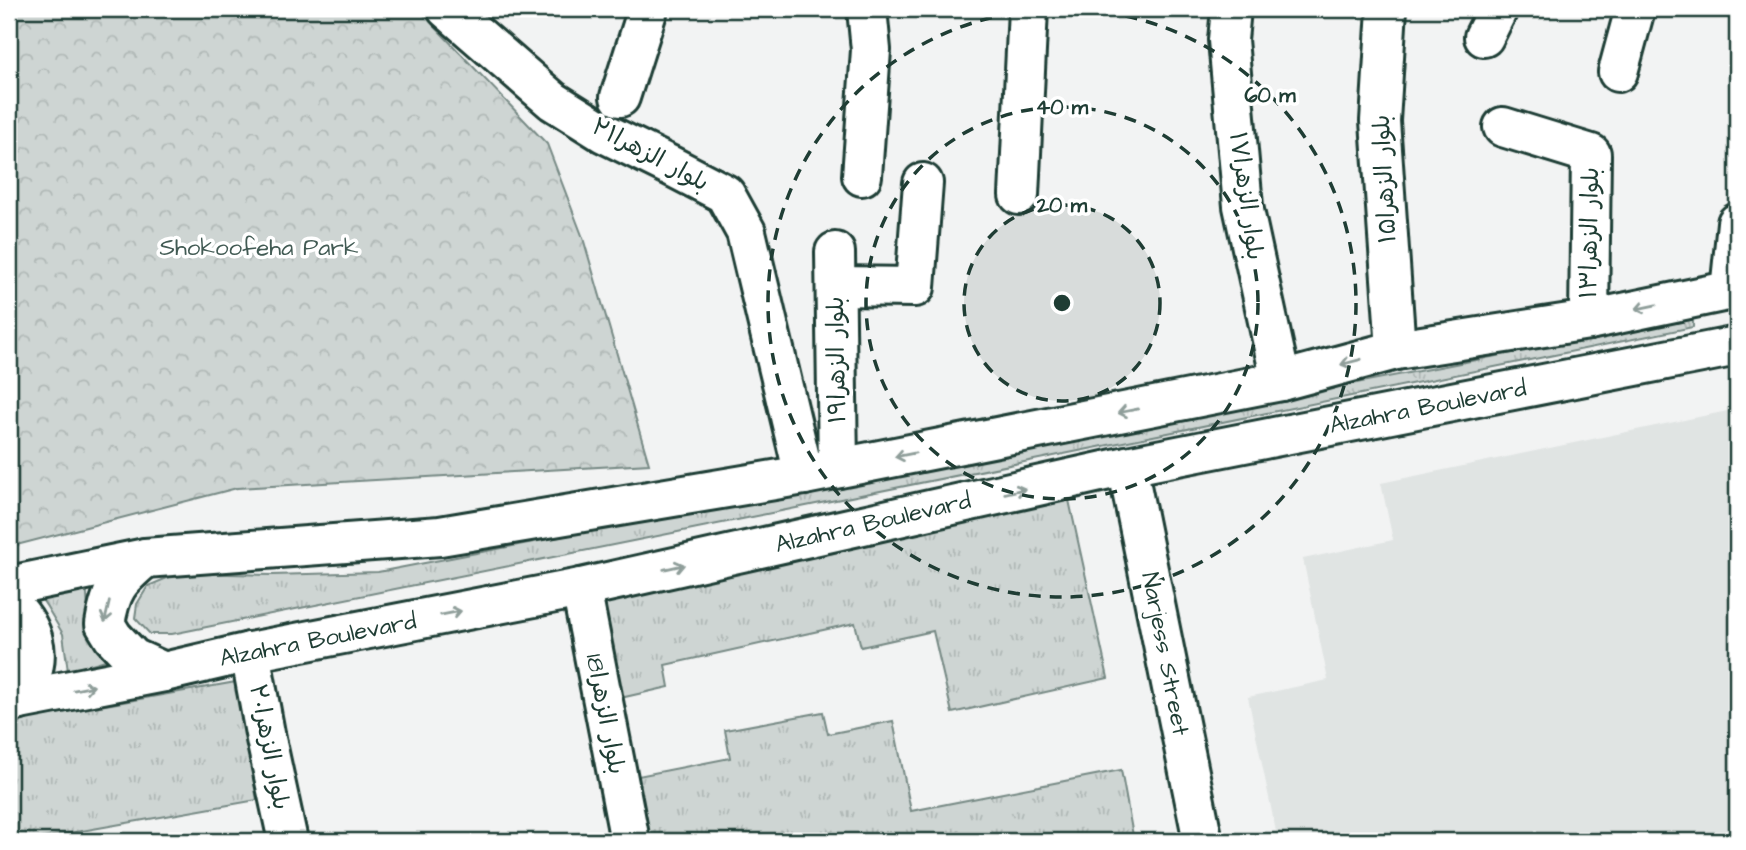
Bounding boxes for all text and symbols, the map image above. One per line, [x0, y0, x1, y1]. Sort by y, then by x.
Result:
text: 60 m [1244, 81, 1296, 110]
text: 40 m [1036, 93, 1089, 122]
street label: بلوار الزهرا۲۱ [585, 110, 715, 200]
street label: بلوار الزهرا۱۵ [1365, 114, 1405, 244]
street label: بلوار الزهرا۱۷ [1220, 130, 1272, 262]
street label: بلوار الزهرا۱۳ [1572, 167, 1608, 299]
text: 20 m [1036, 191, 1088, 220]
park label: Shokoofeha Park [160, 231, 359, 265]
centre of rings [1050, 291, 1074, 315]
street label: بلوار الزهرا۱۹ [819, 296, 855, 424]
one-way arrow [1635, 301, 1658, 315]
one-way arrow [1340, 356, 1362, 369]
street label: Alzahra Boulevard [1327, 371, 1529, 443]
one-way arrow [1117, 405, 1140, 418]
one-way arrow [894, 448, 917, 462]
street label: Alzahra Boulevard [772, 484, 974, 562]
one-way arrow [1003, 484, 1026, 497]
one-way arrow [662, 560, 685, 573]
street label: Narjess Street [1133, 570, 1198, 739]
one-way arrow [100, 600, 114, 623]
street label: Alzahra Boulevard [217, 604, 419, 676]
one-way arrow [439, 606, 462, 619]
street label: 18بلوار الزهرا [577, 651, 633, 777]
one-way arrow [72, 680, 95, 694]
street label: بلوار الزهرا۲۰ [240, 681, 298, 813]

